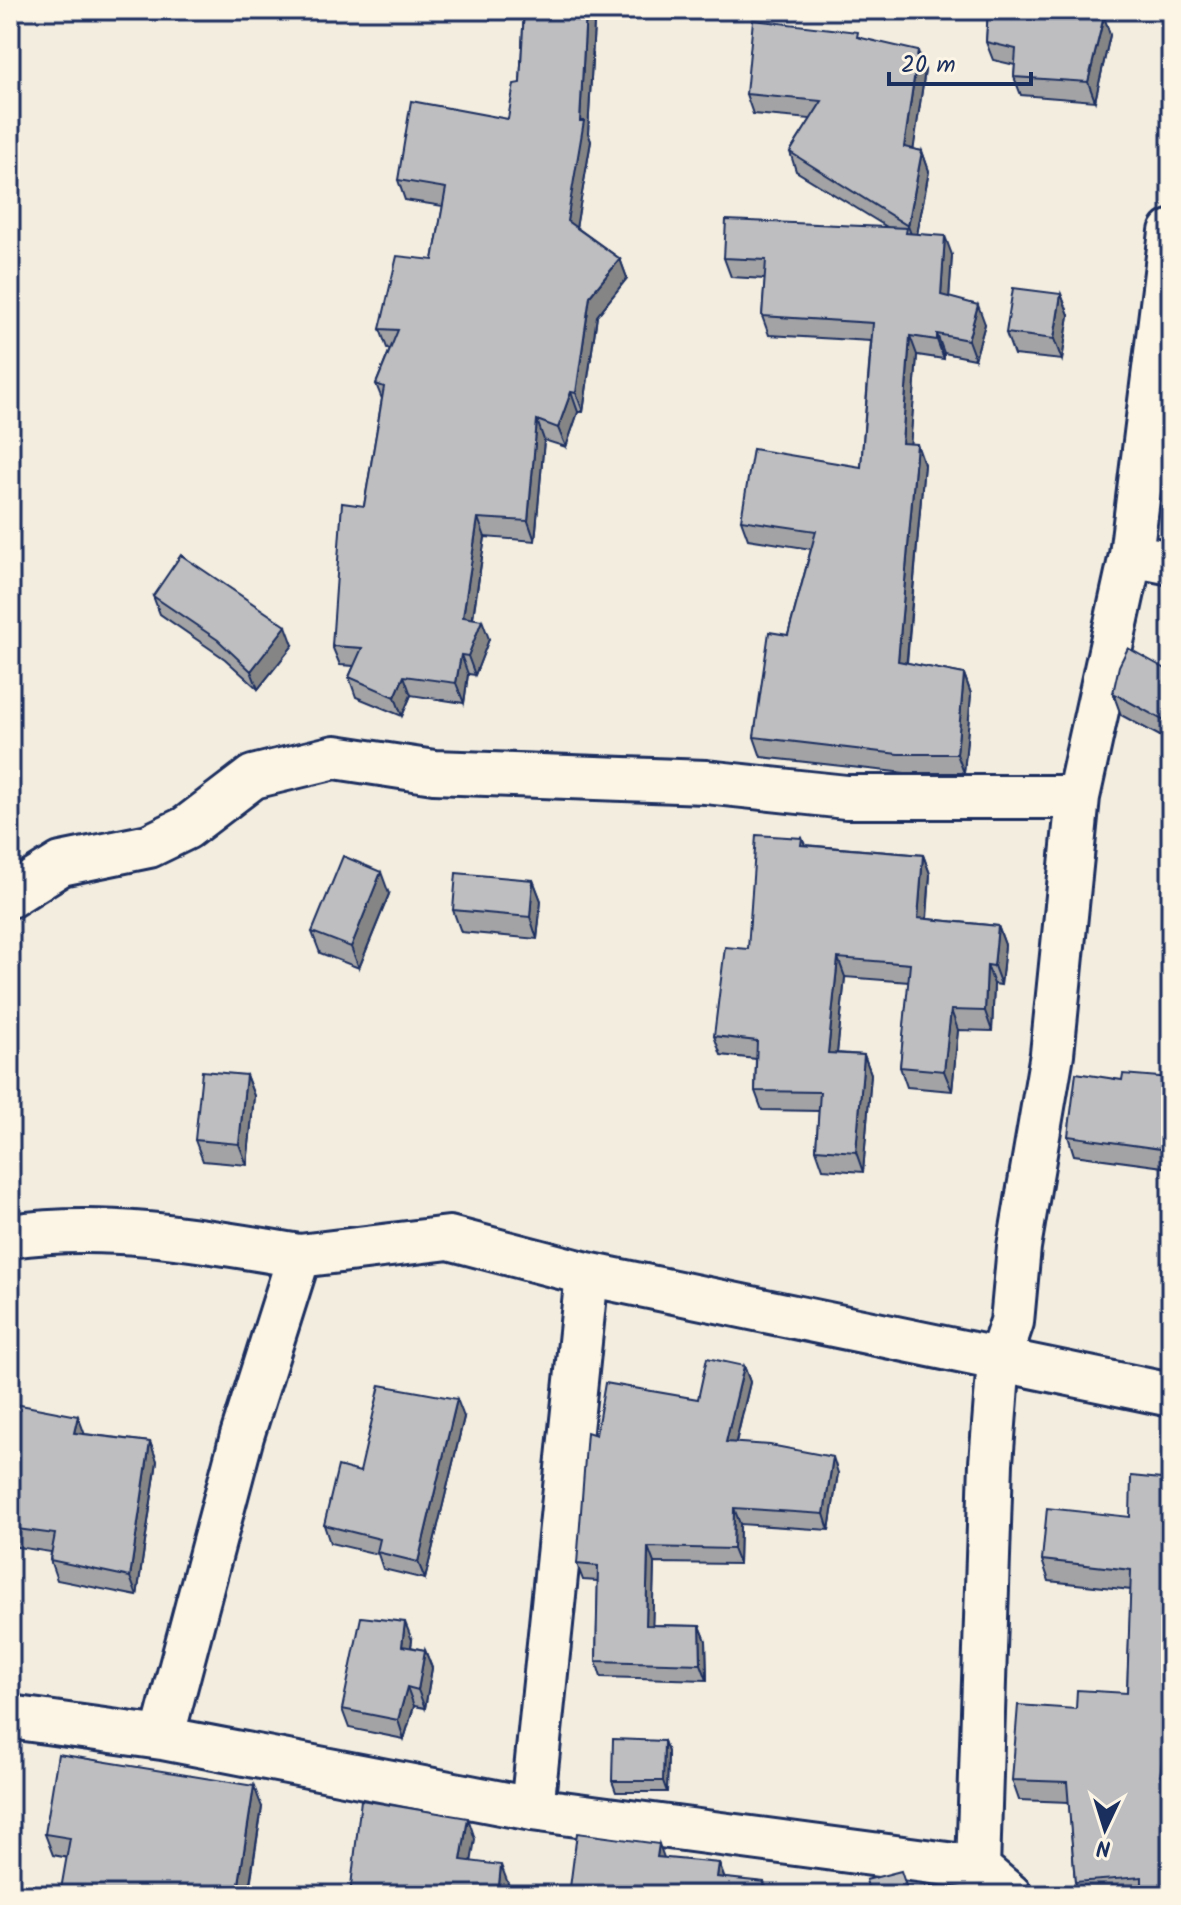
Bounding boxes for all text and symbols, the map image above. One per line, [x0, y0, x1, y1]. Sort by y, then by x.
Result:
scale bar [889, 36, 1031, 86]
text: 20 m [901, 46, 956, 85]
north arrow [1065, 1789, 1145, 1869]
text: N [1096, 1829, 1112, 1864]

